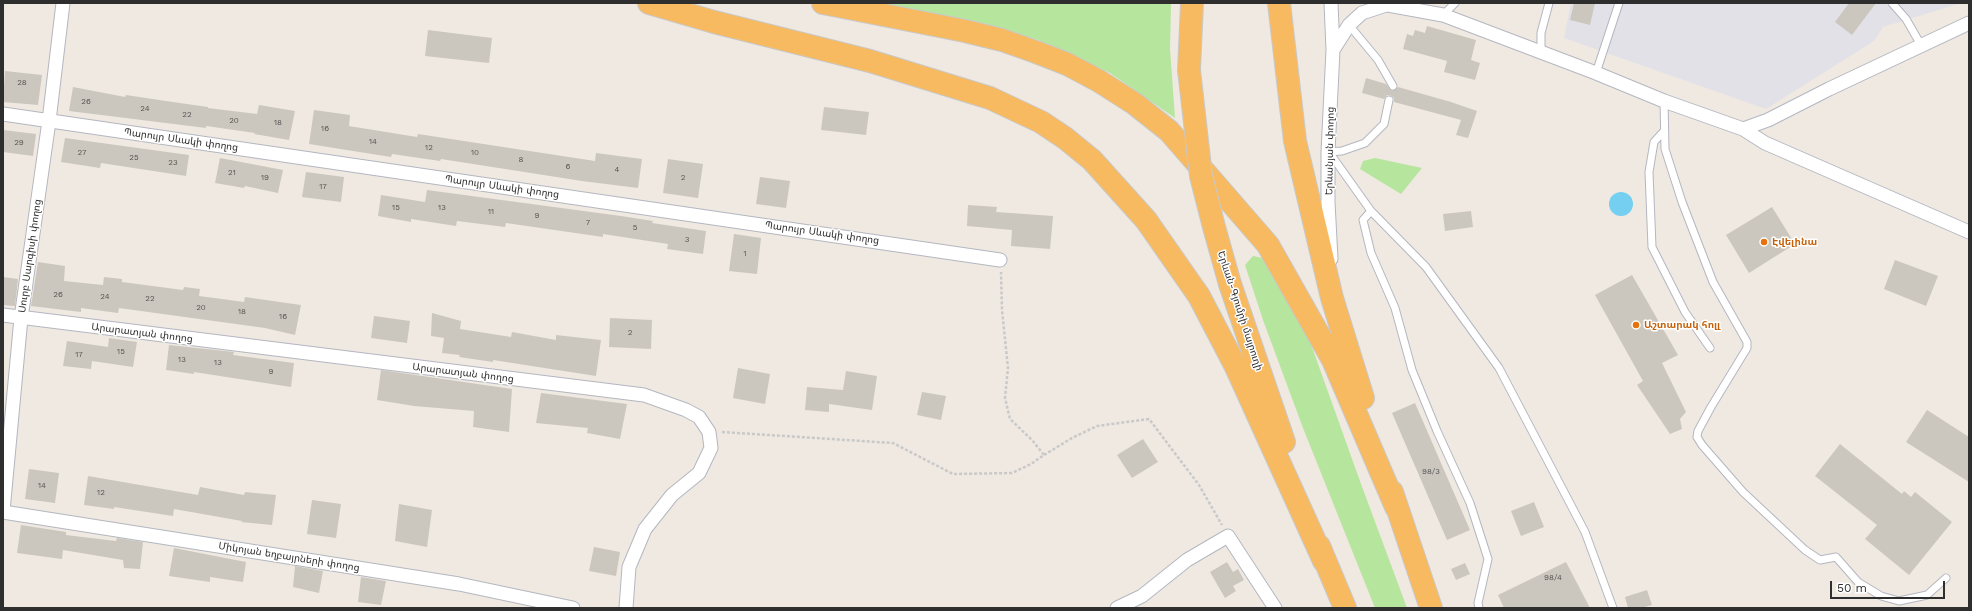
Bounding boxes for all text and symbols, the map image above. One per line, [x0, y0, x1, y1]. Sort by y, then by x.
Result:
house number: 28 [17, 78, 27, 88]
house number: 26 [81, 97, 91, 107]
house number: 24 [140, 104, 150, 114]
street label: Երևանյան փողոց [1323, 107, 1337, 195]
house number: 22 [182, 110, 192, 120]
house number: 20 [229, 116, 239, 126]
house number: 18 [274, 118, 282, 128]
house number: 16 [321, 124, 329, 134]
street label: Պարույր Սևակի փողոց [123, 126, 239, 154]
house number: 14 [369, 137, 377, 147]
house number: 29 [14, 138, 24, 148]
house number: 12 [425, 143, 433, 153]
house number: 27 [78, 148, 86, 158]
house number: 10 [471, 148, 479, 158]
house number: 25 [129, 153, 139, 163]
house number: 8 [519, 155, 523, 165]
house number: 23 [168, 158, 178, 168]
house number: 6 [566, 162, 570, 172]
house number: 4 [615, 165, 619, 175]
house number: 21 [228, 168, 236, 178]
house number: 19 [261, 173, 269, 183]
street label: Պարույր Սևակի փողոց [444, 173, 560, 201]
house number: 2 [681, 173, 685, 183]
house number: 17 [319, 182, 327, 192]
street label: Սուրբ Սարգիսի փողոց [16, 198, 44, 314]
house number: 15 [392, 203, 400, 213]
house number: 13 [438, 203, 446, 213]
house number: 11 [488, 207, 494, 217]
house number: 9 [535, 211, 539, 221]
house number: 7 [586, 218, 590, 228]
street label: Պարույր Սևակի փողոց [764, 219, 880, 247]
house number: 5 [633, 223, 637, 233]
house number: 3 [685, 235, 689, 245]
place label: Էվելինա [1772, 236, 1817, 248]
marker: Էվելինա [1759, 237, 1769, 247]
house number: 1 [743, 249, 747, 259]
street label: Երևան-Գյումրի մայրուղի [1215, 250, 1265, 372]
house number: 26 [53, 290, 63, 300]
house number: 24 [100, 292, 110, 302]
house number: 22 [145, 294, 155, 304]
house number: 20 [196, 303, 206, 313]
house number: 18 [238, 307, 246, 317]
house number: 16 [279, 312, 287, 322]
place label: Աշտարակ հոլլ [1644, 319, 1720, 331]
marker: Աշտարակ հոլլ [1631, 320, 1641, 330]
street label: Արարատյան փողոց [91, 321, 193, 345]
house number: 2 [628, 328, 632, 338]
house number: 15 [117, 347, 125, 357]
house number: 17 [75, 350, 83, 360]
house number: 13 [178, 355, 186, 365]
house number: 13 [214, 358, 222, 368]
street label: Արարատյան փողոց [412, 361, 514, 385]
house number: 9 [269, 367, 273, 377]
house number: 98/3 [1422, 467, 1440, 477]
house number: 14 [38, 481, 46, 491]
house number: 12 [97, 488, 105, 498]
street label: Միկոյան եղբայրների փողոց [217, 540, 361, 574]
house number: 98/4 [1544, 573, 1562, 583]
scale bar [1832, 573, 1947, 599]
text: 50 m [1837, 581, 1867, 595]

